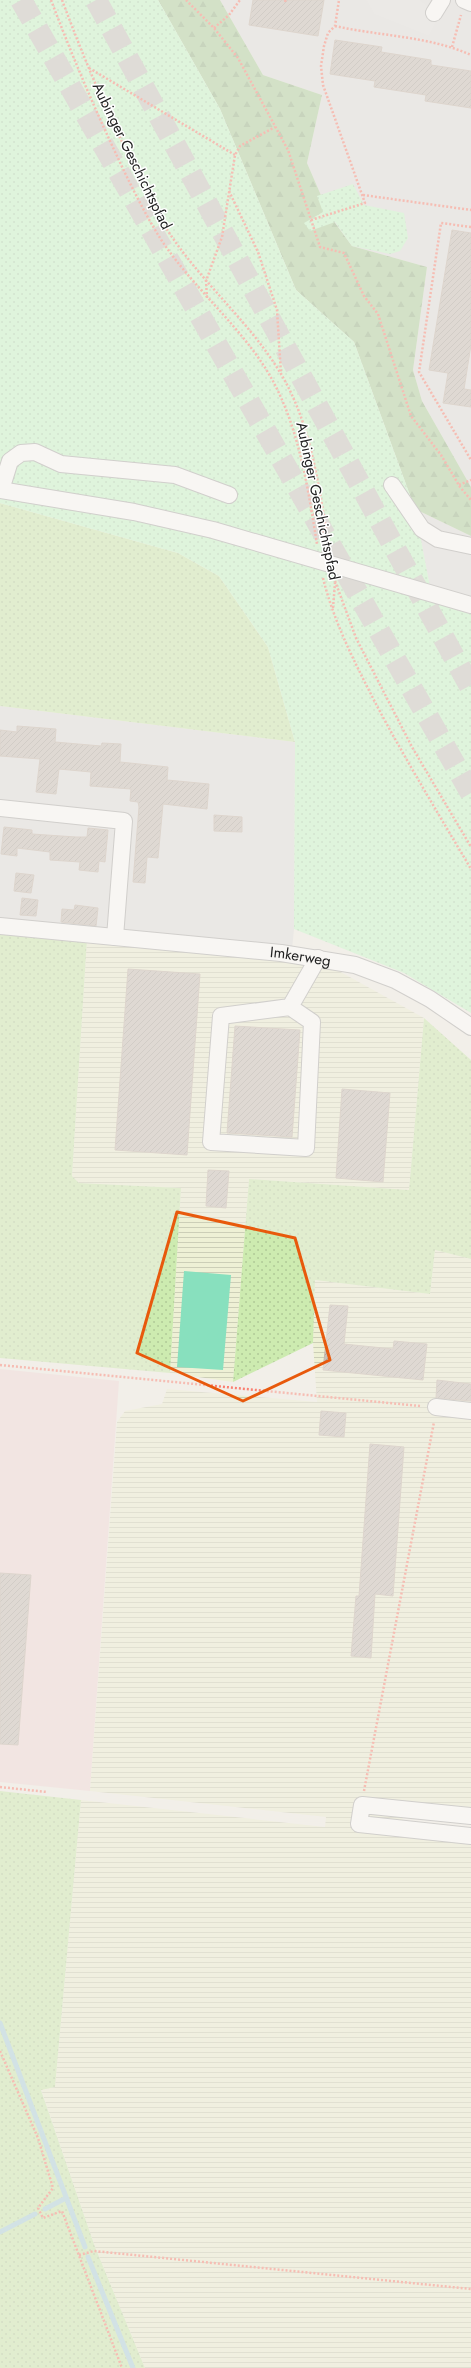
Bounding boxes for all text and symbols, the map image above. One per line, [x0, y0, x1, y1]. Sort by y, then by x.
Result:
street label: Aubinger Geschichtspfad [87, 79, 177, 233]
street label: Aubinger Geschichtspfad [290, 420, 346, 582]
street label: Imkerweg [269, 941, 333, 972]

